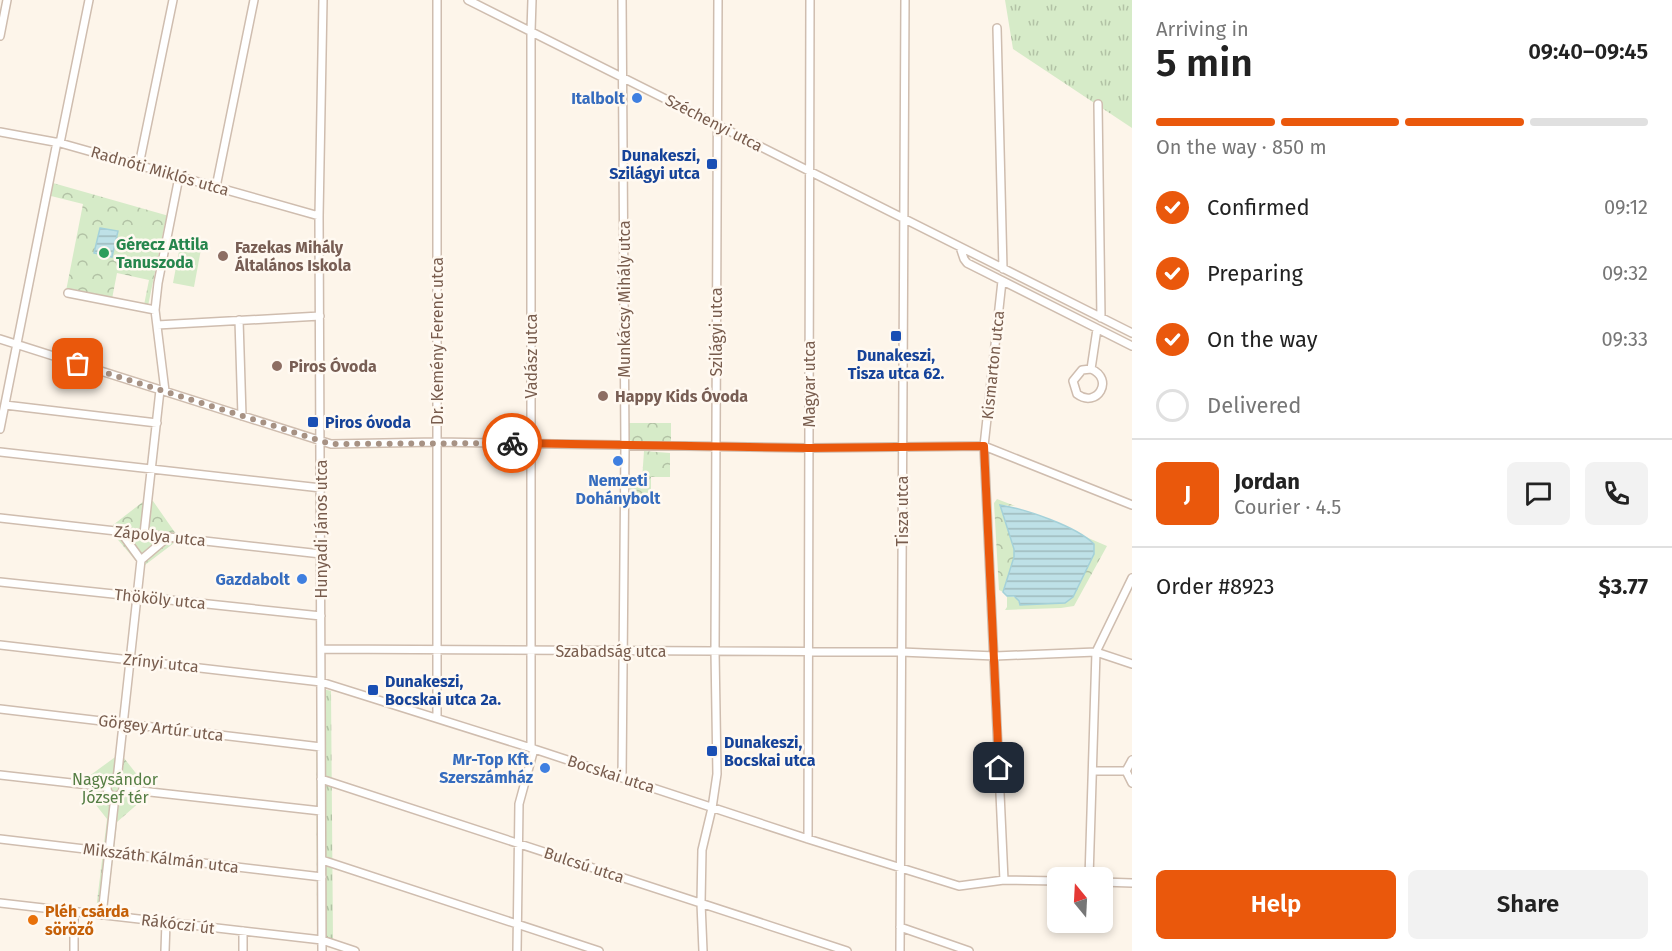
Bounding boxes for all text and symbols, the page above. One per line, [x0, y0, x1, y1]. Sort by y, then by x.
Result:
text: Arriving in [1156, 17, 1249, 41]
text: 09:40–09:45 [1528, 38, 1648, 65]
text: 5 min [1156, 40, 1253, 86]
place label: Italbolt [571, 89, 626, 108]
street label: Széchenyi utca [662, 90, 766, 156]
marker: Italbolt [630, 91, 644, 105]
text: On the way · 850 m [1156, 135, 1327, 159]
street label: Radnóti Miklós utca [89, 142, 231, 200]
place label: Dunakeszi, Szilágyi utca [609, 146, 700, 183]
marker: Dunakeszi, Szilágyi utca [705, 157, 719, 171]
icon: check [1156, 191, 1189, 224]
text: Confirmed [1207, 194, 1310, 221]
text: 09:12 [1604, 195, 1648, 219]
street label: Munkácsy Mihály utca [615, 220, 634, 378]
place label: Gérecz Attila Tanuszoda [116, 235, 209, 272]
place label: Fazekas Mihály Általános Iskola [234, 238, 351, 275]
marker: Gérecz Attila Tanuszoda [97, 246, 111, 260]
marker: Fazekas Mihály Általános Iskola [216, 249, 230, 263]
street label: Dr. Kemény Ferenc utca [428, 257, 447, 425]
icon: check [1156, 257, 1189, 290]
text: Preparing [1207, 260, 1303, 287]
text: 09:32 [1602, 261, 1648, 285]
street label: Szilágyi utca [707, 287, 726, 377]
street label: Kismarton utca [978, 310, 1008, 420]
street label: Vadász utca [522, 314, 541, 398]
icon: check [1156, 323, 1189, 356]
text: On the way [1207, 326, 1318, 353]
text: 09:33 [1602, 327, 1648, 351]
marker: Dunakeszi, Tisza utca 62. [889, 329, 903, 343]
pin [52, 338, 103, 389]
street label: Magyar utca [800, 340, 819, 428]
place label: Dunakeszi, Tisza utca 62. [848, 346, 944, 383]
icon: bag [61, 347, 94, 380]
place label: Piros Óvoda [289, 356, 377, 376]
marker: Piros Óvoda [270, 359, 284, 373]
place label: Happy Kids Óvoda [615, 386, 748, 406]
marker: Happy Kids Óvoda [596, 389, 610, 403]
text: Delivered [1207, 392, 1302, 419]
place label: Piros óvoda [325, 413, 411, 432]
courier [482, 413, 542, 473]
marker: Piros óvoda [306, 415, 320, 429]
icon: bike [496, 427, 529, 460]
marker: Nemzeti Dohánybolt [611, 454, 625, 468]
street label: Hunyadi János utca [312, 459, 331, 599]
button: chat [1507, 462, 1570, 525]
button: phone [1585, 462, 1648, 525]
text: Jordan [1234, 468, 1300, 495]
place label: Nemzeti Dohánybolt [575, 471, 661, 508]
street label: Tisza utca [893, 476, 912, 547]
text: J [1184, 480, 1191, 507]
text: Courier · 4.5 [1234, 495, 1341, 519]
street label: Zápolya utca [113, 522, 207, 550]
place label: Gazdabolt [216, 570, 291, 589]
marker: Gazdabolt [295, 572, 309, 586]
text: Order #8923 [1156, 573, 1275, 600]
text: $3.77 [1599, 573, 1648, 600]
street label: Thököly utca [113, 585, 207, 613]
street label: Szabadság utca [555, 642, 667, 661]
street label: Zrínyi utca [122, 650, 200, 676]
place label: Dunakeszi, Bocskai utca 2a. [385, 672, 501, 709]
marker: Dunakeszi, Bocskai utca 2a. [366, 683, 380, 697]
street label: Görgey Artúr utca [97, 711, 225, 745]
place label: Dunakeszi, Bocskai utca [724, 733, 816, 770]
pin [973, 742, 1024, 793]
marker: Dunakeszi, Bocskai utca [705, 744, 719, 758]
place label: Mr-Top Kft. Szerszámház [439, 750, 534, 787]
street label: Bocskai utca [565, 751, 657, 797]
icon: home [982, 751, 1015, 784]
marker: Mr-Top Kft. Szerszámház [538, 761, 552, 775]
park label: Nagysándor József tér [72, 770, 159, 807]
street label: Mikszáth Kálmán utca [82, 839, 240, 877]
street label: Bulcsú utca [541, 843, 627, 887]
north arrow [1047, 867, 1113, 933]
map controls [1047, 867, 1113, 933]
button: Help [1156, 870, 1396, 939]
button: Share [1408, 870, 1648, 939]
place label: Pléh csárda söröző [45, 902, 130, 939]
street label: Rákóczi út [140, 910, 216, 938]
marker: Pléh csárda söröző [26, 913, 40, 927]

